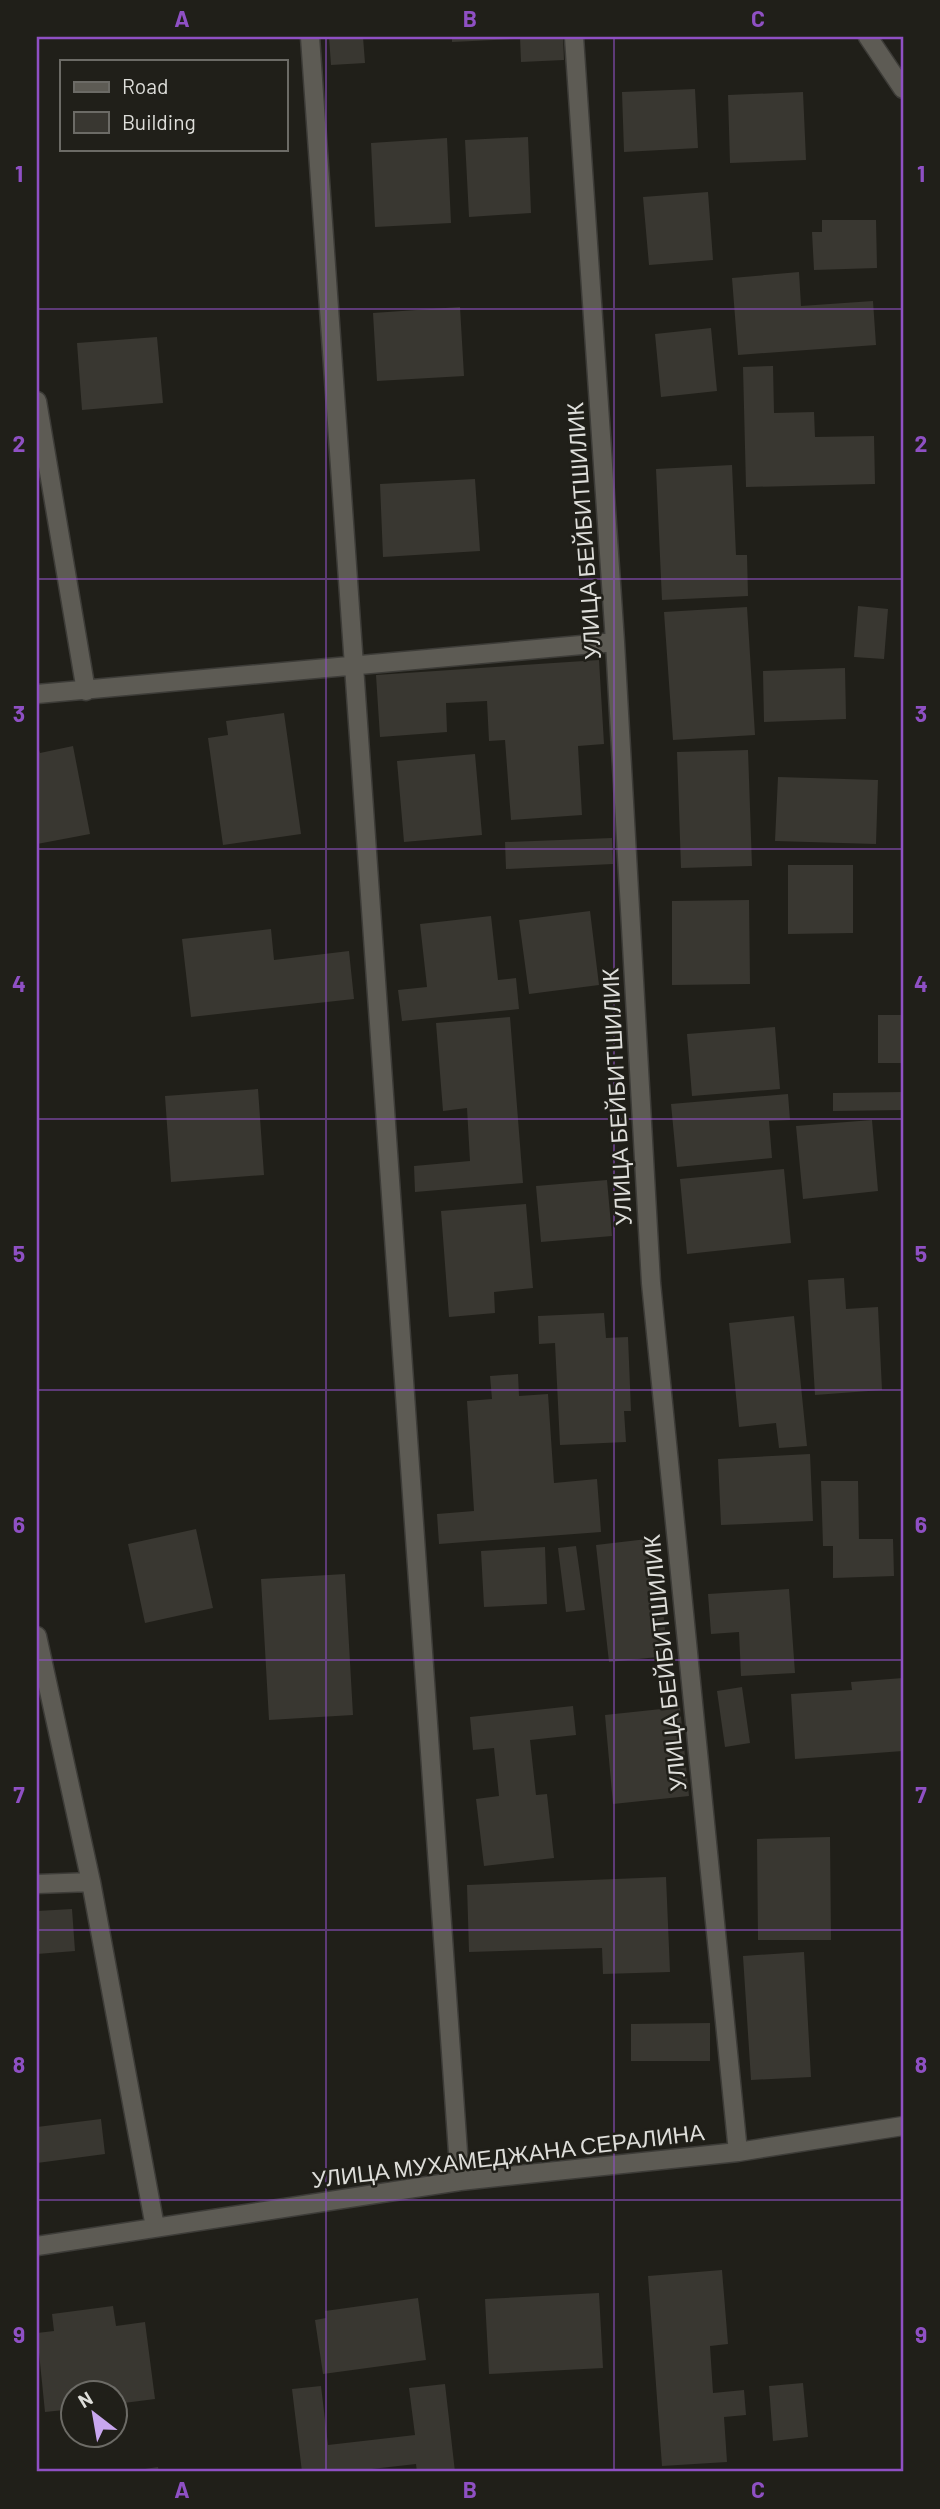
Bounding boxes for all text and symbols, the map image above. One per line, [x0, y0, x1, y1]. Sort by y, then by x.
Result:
text: A [174, 4, 190, 32]
text: B [463, 4, 477, 32]
text: C [751, 4, 765, 32]
legend [60, 60, 287, 150]
text: Road [122, 73, 168, 98]
text: Building [122, 109, 196, 134]
text: 1 [15, 159, 23, 187]
text: 1 [917, 159, 925, 187]
street label: УЛИЦА БЕЙБИТШИЛИК [560, 401, 606, 661]
text: 2 [13, 429, 25, 457]
text: 2 [915, 429, 927, 457]
text: 3 [13, 699, 25, 727]
text: 3 [915, 699, 927, 727]
street label: УЛИЦА БЕЙБИТШИЛИК [595, 967, 637, 1226]
text: 4 [12, 969, 26, 997]
text: 4 [914, 969, 928, 997]
text: 5 [13, 1239, 25, 1267]
text: 5 [915, 1239, 927, 1267]
text: 6 [13, 1510, 25, 1538]
text: 6 [915, 1510, 927, 1538]
street label: УЛИЦА БЕЙБИТШИЛИК [637, 1533, 691, 1793]
text: 7 [13, 1780, 25, 1808]
text: 7 [915, 1780, 927, 1808]
text: 8 [13, 2050, 25, 2078]
text: 8 [915, 2050, 927, 2078]
street label: УЛИЦА МУХАМЕДЖАНА СЕРАЛИНА [310, 2117, 707, 2193]
text: 9 [13, 2320, 25, 2348]
text: 9 [915, 2320, 927, 2348]
north arrow [60, 2380, 130, 2450]
text: N [74, 2386, 96, 2412]
text: A [174, 2475, 190, 2503]
text: B [463, 2475, 477, 2503]
text: C [751, 2475, 765, 2503]

